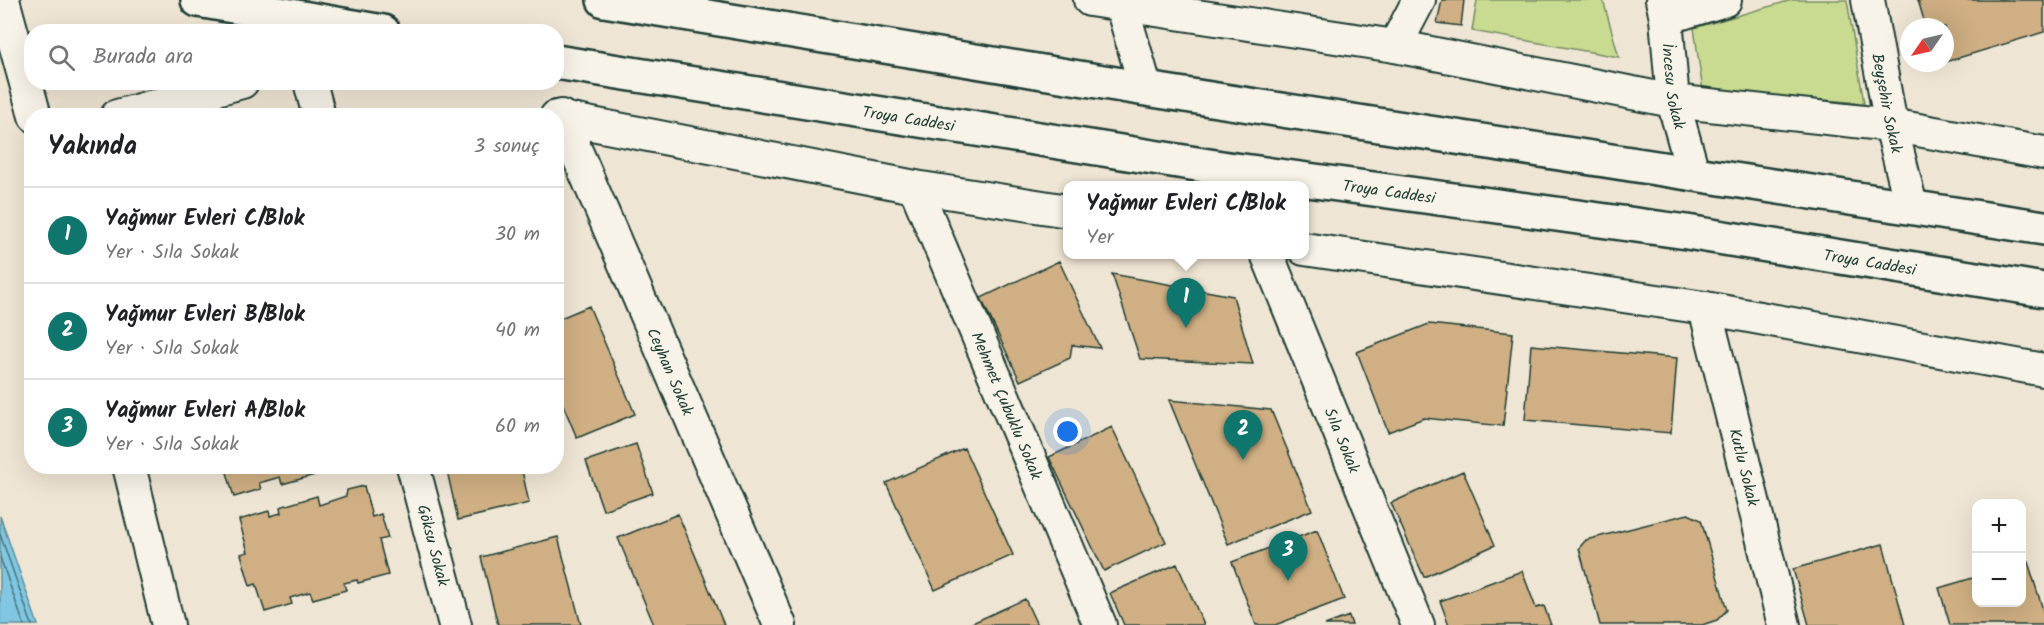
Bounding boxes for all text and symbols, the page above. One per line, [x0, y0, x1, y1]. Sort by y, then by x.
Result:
north arrow [1900, 18, 1954, 72]
search box [24, 24, 564, 90]
text: Burada ara [93, 40, 193, 75]
icon: search [45, 41, 78, 74]
street label: İncesu Sokak [1654, 42, 1692, 133]
street label: Beyşehir Sokak [1864, 51, 1909, 157]
street label: Troya Caddesi [860, 100, 958, 139]
text: Yakında [48, 126, 137, 168]
text: 3 sonuç [474, 131, 540, 163]
street label: Troya Caddesi [1341, 174, 1438, 211]
popup [1063, 181, 1309, 259]
text: Yağmur Evleri C/Blok [1086, 187, 1286, 222]
text: Yağmur Evleri C/Blok [105, 202, 304, 237]
text: 1 [64, 219, 71, 251]
text: 30 m [495, 219, 540, 251]
text: Yer [1086, 222, 1113, 254]
text: Yer · Sıla Sokak [105, 237, 239, 269]
street label: Troya Caddesi [1821, 243, 1919, 283]
pin: 1 [1166, 278, 1206, 328]
text: Yağmur Evleri B/Blok [105, 298, 305, 333]
text: 2 [62, 315, 73, 347]
text: 40 m [495, 315, 540, 347]
street label: Ceyhan Sokak [640, 324, 700, 420]
street label: Mehmet Çubuklu Sokak [964, 328, 1048, 484]
text: Yer · Sıla Sokak [105, 333, 239, 365]
text: Yağmur Evleri A/Blok [105, 394, 305, 429]
street label: Sıla Sokak [1317, 404, 1366, 478]
pin: 2 [1224, 410, 1262, 460]
text: 3 [62, 411, 73, 443]
text: 60 m [495, 411, 540, 443]
your location [1053, 417, 1082, 446]
street label: Kutlu Sokak [1721, 426, 1765, 510]
text: Yer · Sıla Sokak [105, 429, 239, 461]
map controls [1972, 499, 2026, 607]
button: + [1972, 499, 2026, 553]
street label: Göksu Sokak [410, 502, 455, 590]
pin: 3 [1268, 532, 1308, 581]
button: − [1972, 553, 2026, 607]

